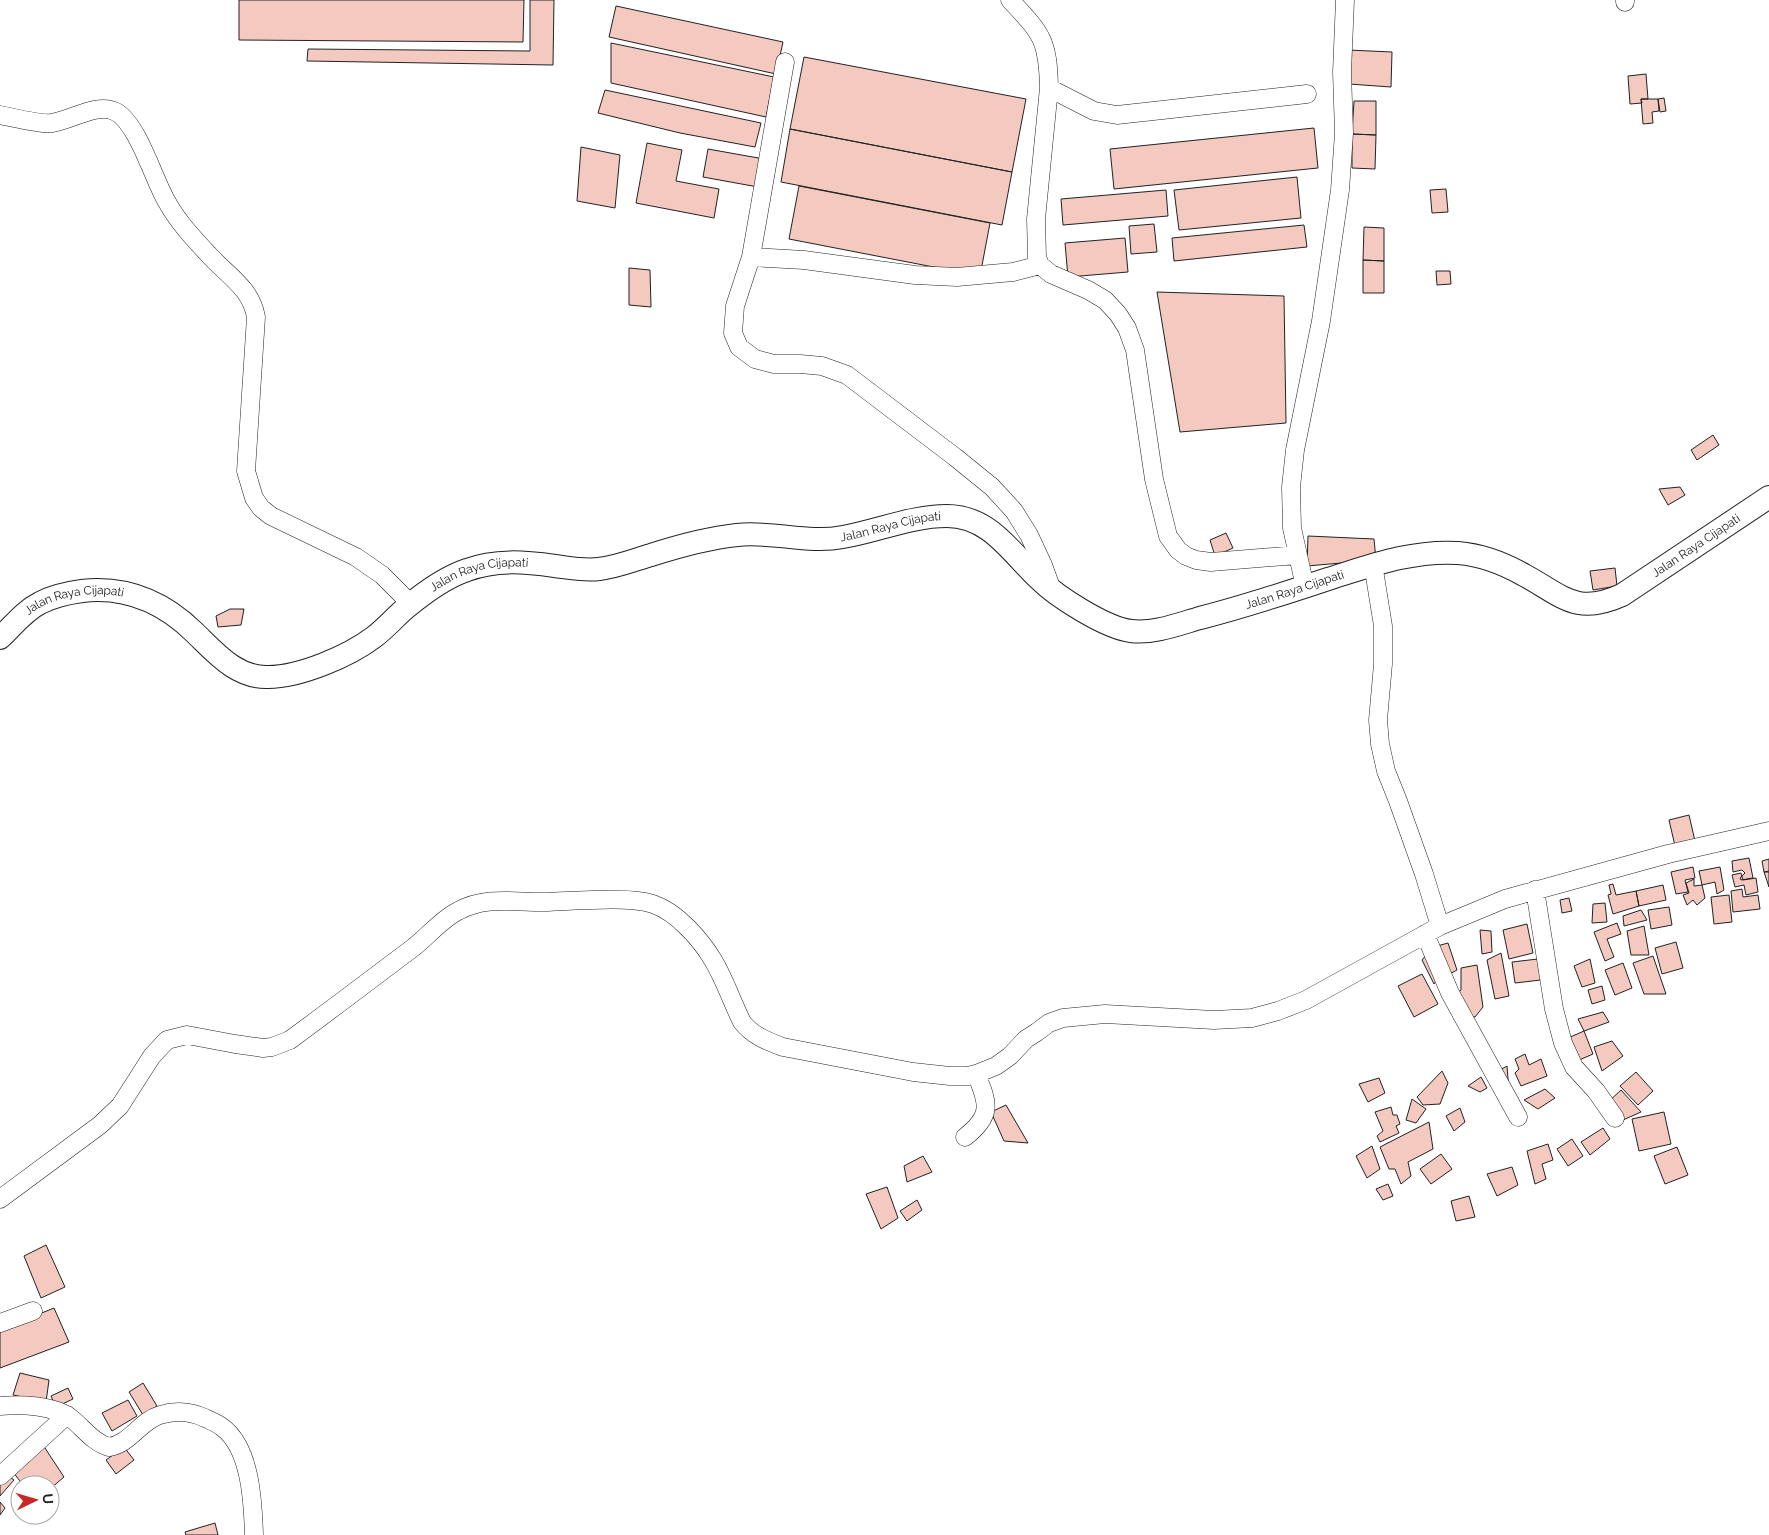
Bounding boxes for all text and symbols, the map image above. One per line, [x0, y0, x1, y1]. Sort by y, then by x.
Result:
street label: Jalan Raya Cijapati [839, 509, 941, 544]
street label: Jalan Raya Cijapati [1649, 511, 1743, 580]
street label: Jalan Raya Cijapati [427, 555, 529, 595]
street label: Jalan Raya Cijapati [1244, 567, 1346, 612]
street label: Jalan Raya Cijapati [22, 583, 125, 618]
north arrow [10, 1475, 60, 1525]
text: U [40, 1493, 56, 1505]

